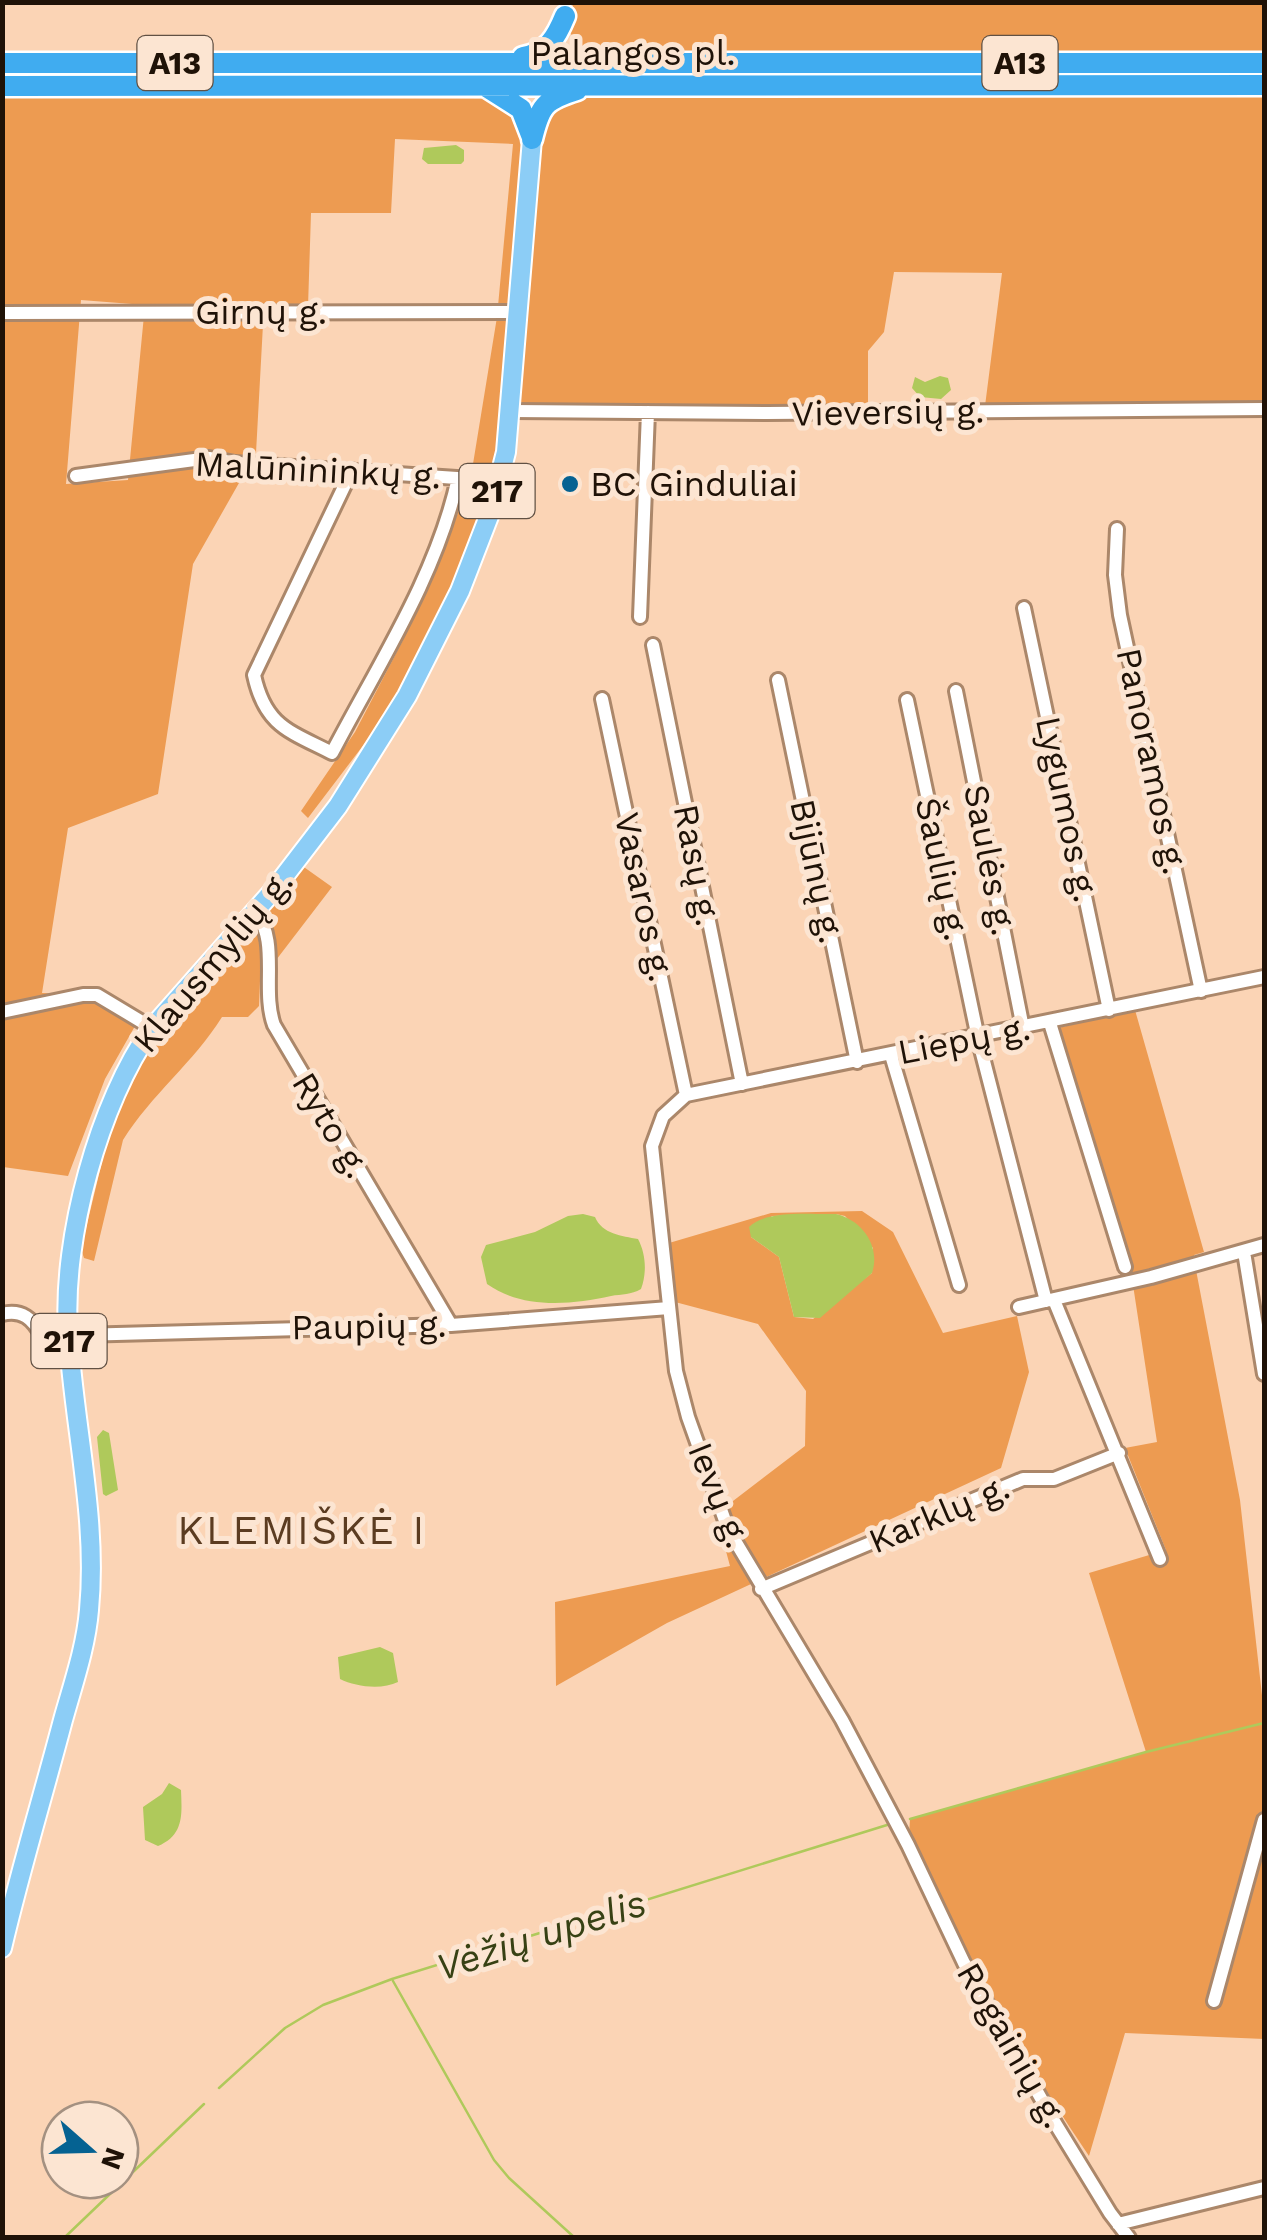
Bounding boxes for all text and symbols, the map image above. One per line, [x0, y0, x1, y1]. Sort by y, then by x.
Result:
street label: Palangos pl. [530, 32, 736, 74]
road number: A13 [138, 36, 212, 90]
road number: A13 [982, 36, 1058, 90]
street label: Girnų g. [195, 291, 327, 333]
street label: Vieversių g. [791, 389, 985, 435]
street label: Malūnininkų g. [194, 443, 442, 497]
place label: BC Ginduliai [590, 463, 798, 505]
road number: 217 [460, 464, 534, 518]
marker: BC Ginduliai [559, 473, 581, 495]
street label: Panoramos g. [1108, 644, 1196, 878]
street label: Lygumos g. [1027, 712, 1107, 906]
street label: Saulės g. [955, 781, 1025, 939]
street label: Šaulių g. [906, 794, 978, 944]
street label: Bijūnų g. [781, 795, 853, 947]
street label: Rasų g. [665, 801, 729, 929]
street label: Vasaros g. [606, 809, 682, 985]
street label: Klausmylių g. [124, 861, 302, 1061]
street label: Liepų g. [894, 1007, 1034, 1073]
street label: Ryto g. [283, 1065, 379, 1185]
street label: Paupių g. [291, 1304, 447, 1348]
road number: 217 [32, 1314, 106, 1368]
street label: Ievų g. [679, 1436, 759, 1554]
street label: Karklų g. [862, 1466, 1016, 1562]
district label: KLEMIŠKĖ I [177, 1506, 427, 1554]
water label: Vėžių upelis [431, 1880, 651, 1990]
street label: Rogainių g. [948, 1955, 1076, 2135]
north arrow [40, 2100, 140, 2200]
text: N [94, 2143, 132, 2174]

